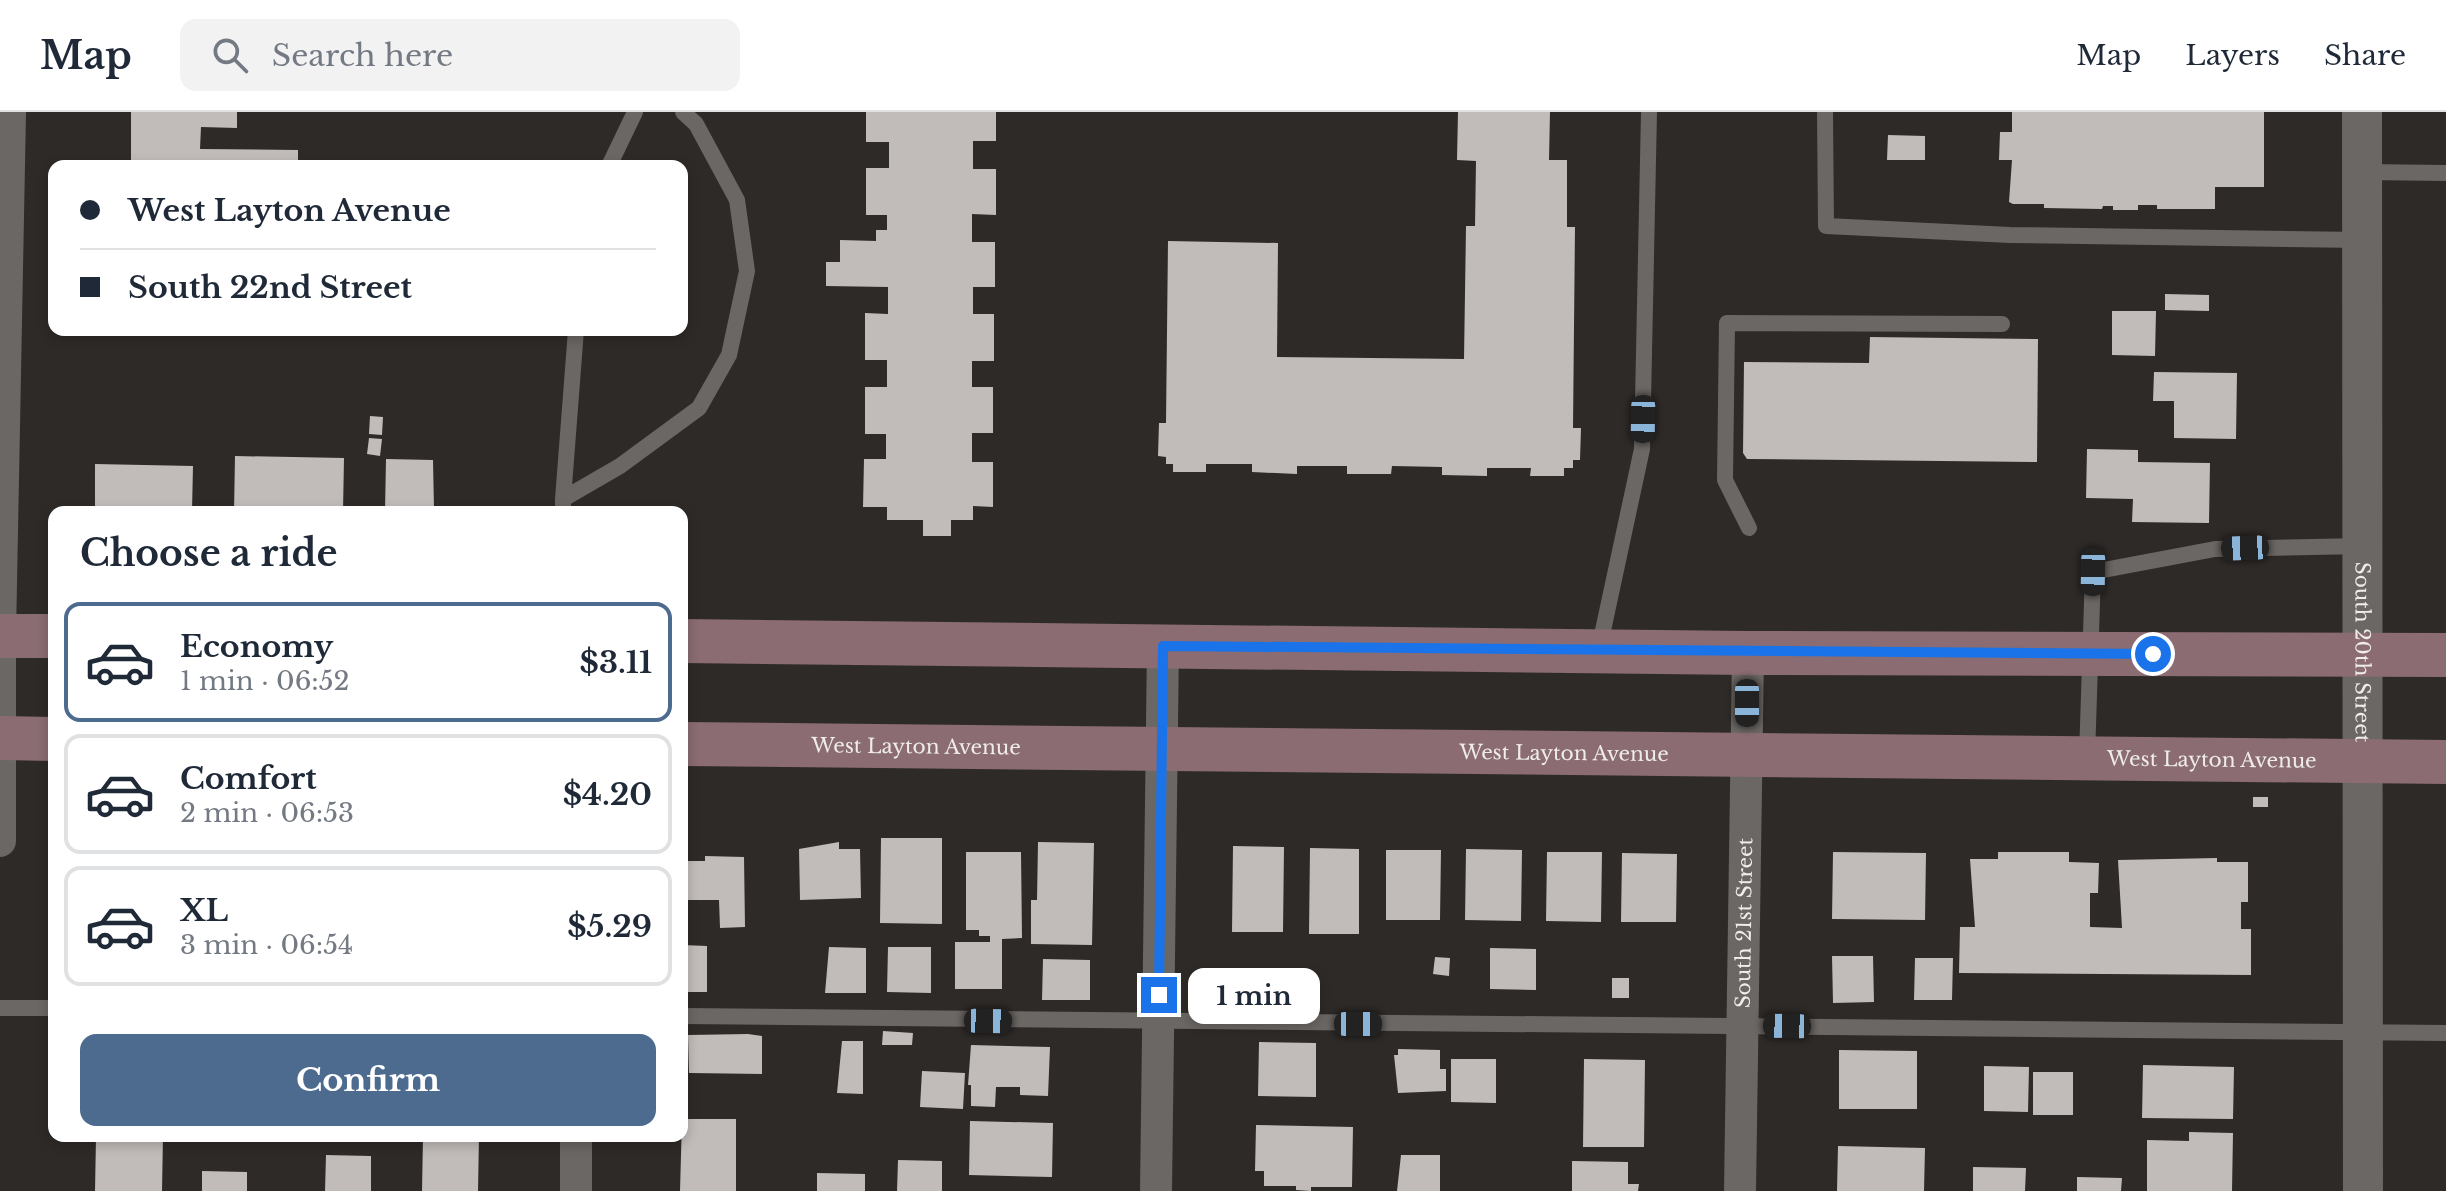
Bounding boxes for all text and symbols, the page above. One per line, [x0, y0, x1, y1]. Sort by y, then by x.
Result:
search box [180, 19, 740, 91]
text: Map [40, 32, 132, 79]
icon: search [208, 33, 252, 77]
text: Search here [272, 37, 453, 74]
text: Map [2076, 38, 2141, 73]
text: Layers [2185, 38, 2280, 73]
text: Share [2324, 38, 2406, 73]
text: West Layton Avenue [128, 192, 451, 229]
text: South 22nd Street [128, 269, 412, 306]
car [1631, 395, 1655, 443]
text: Choose a ride [80, 531, 337, 576]
car [2221, 535, 2269, 561]
car [2081, 548, 2105, 596]
street label: South 20th Street [2350, 562, 2375, 743]
icon: car [84, 626, 156, 698]
text: Economy [180, 628, 333, 665]
route start [2135, 636, 2171, 672]
text: $3.11 [580, 644, 652, 681]
text: 1 min · 06:52 [180, 665, 350, 697]
car [1735, 679, 1759, 727]
street label: West Layton Avenue [810, 733, 1021, 759]
street label: West Layton Avenue [1458, 740, 1669, 766]
street label: West Layton Avenue [2106, 747, 2317, 773]
icon: car [84, 758, 156, 830]
text: Comfort [180, 760, 317, 797]
text: $4.20 [563, 776, 652, 813]
text: 2 min · 06:53 [180, 797, 354, 829]
street label: South 21st Street [1731, 837, 1757, 1008]
icon: car [84, 890, 156, 962]
text: XL [180, 892, 228, 929]
text: $5.29 [567, 908, 652, 945]
text: 3 min · 06:54 [180, 929, 353, 961]
callout: 1 min [1187, 967, 1319, 1023]
route end [1141, 977, 1177, 1013]
text: 1 min [1216, 980, 1292, 1012]
car [964, 1009, 1012, 1033]
car [1334, 1012, 1382, 1036]
car [1763, 1014, 1811, 1038]
button: Confirm [80, 1034, 656, 1126]

